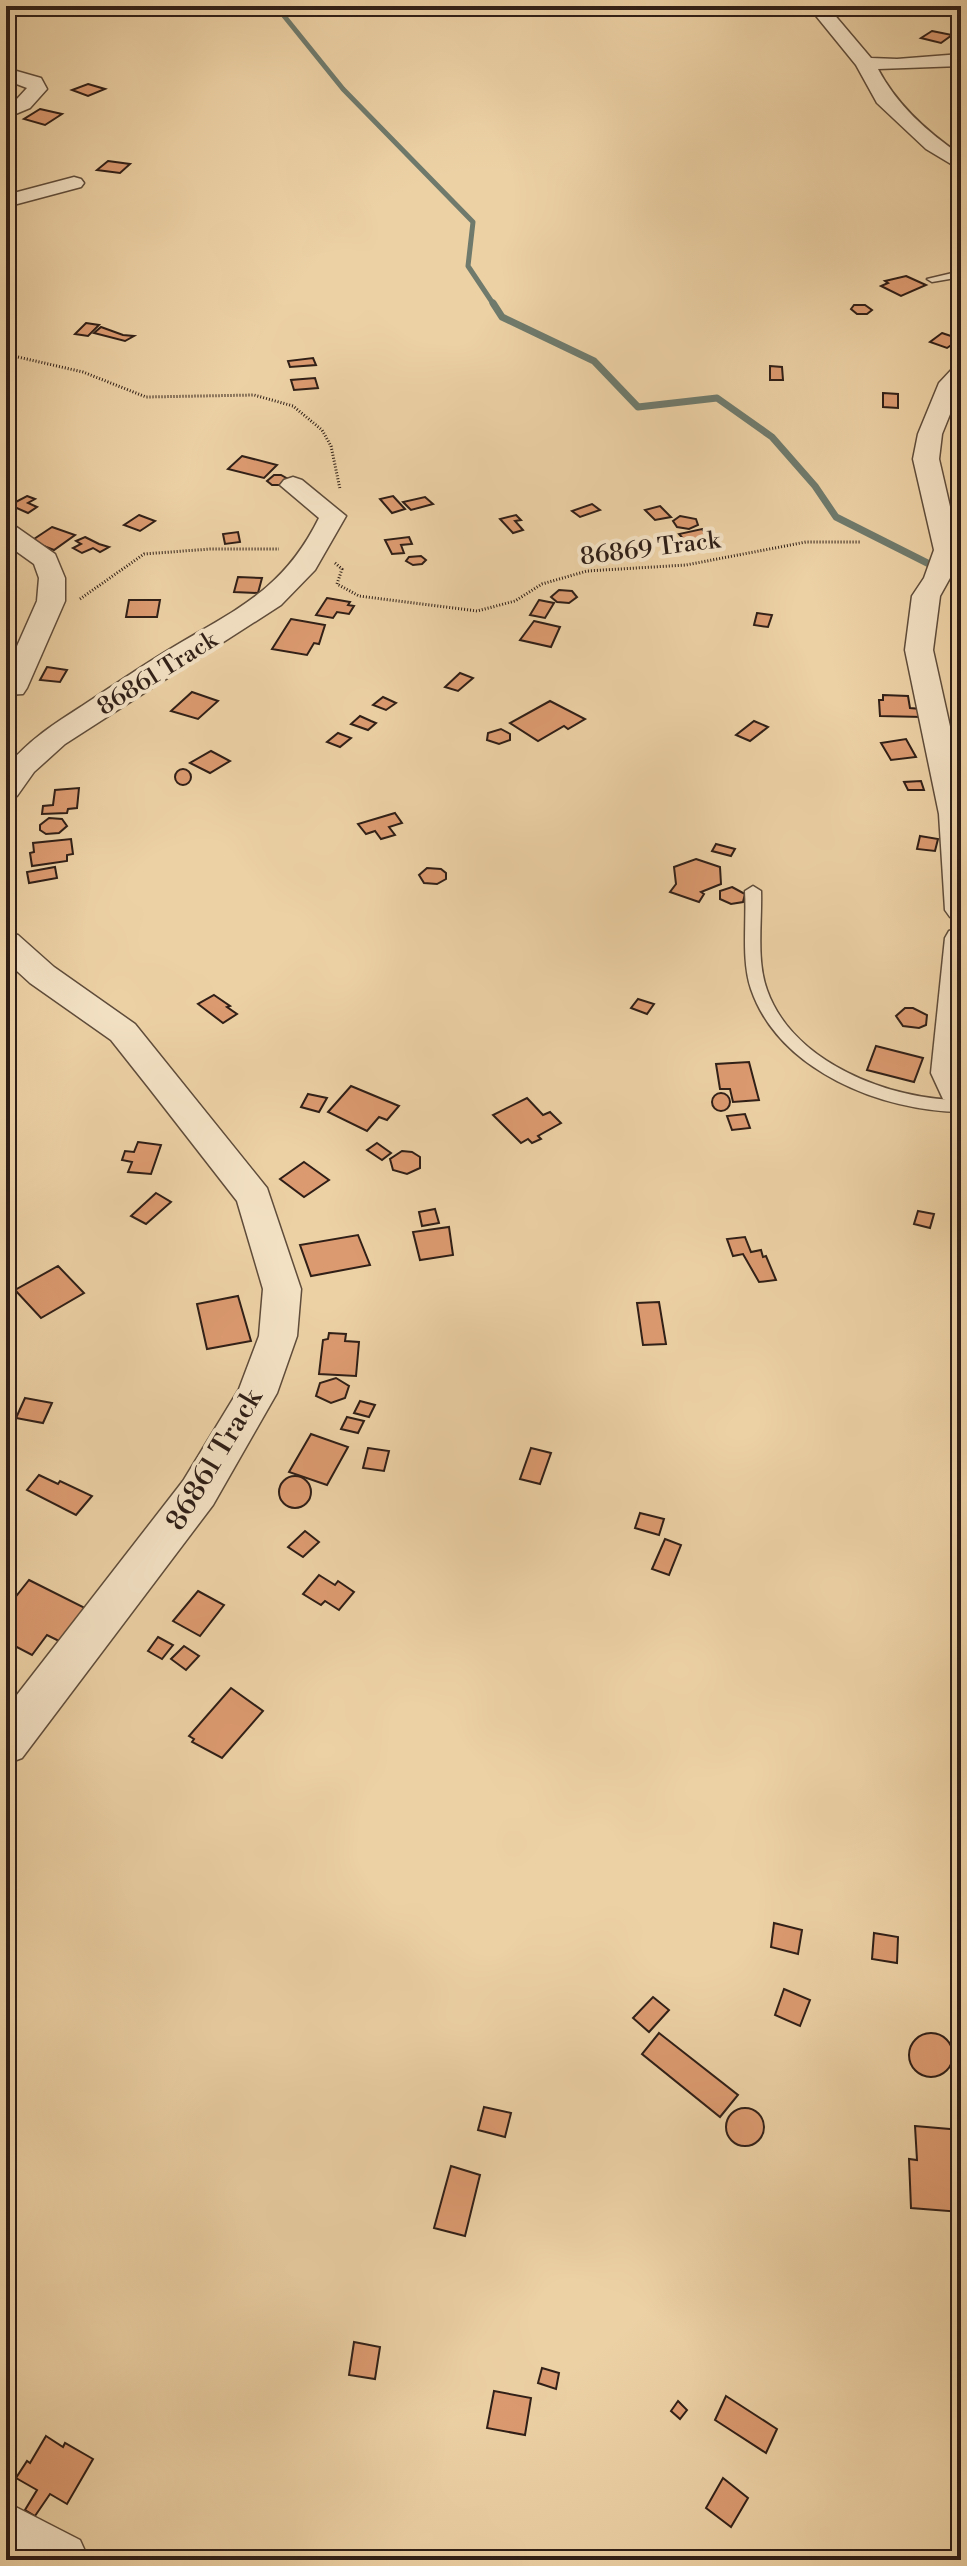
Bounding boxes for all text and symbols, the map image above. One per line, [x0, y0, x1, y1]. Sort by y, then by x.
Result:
street label: 86869 Track [578, 525, 723, 572]
street label: 86861 Track [92, 624, 224, 723]
street label: 86861 Track [158, 1382, 271, 1537]

